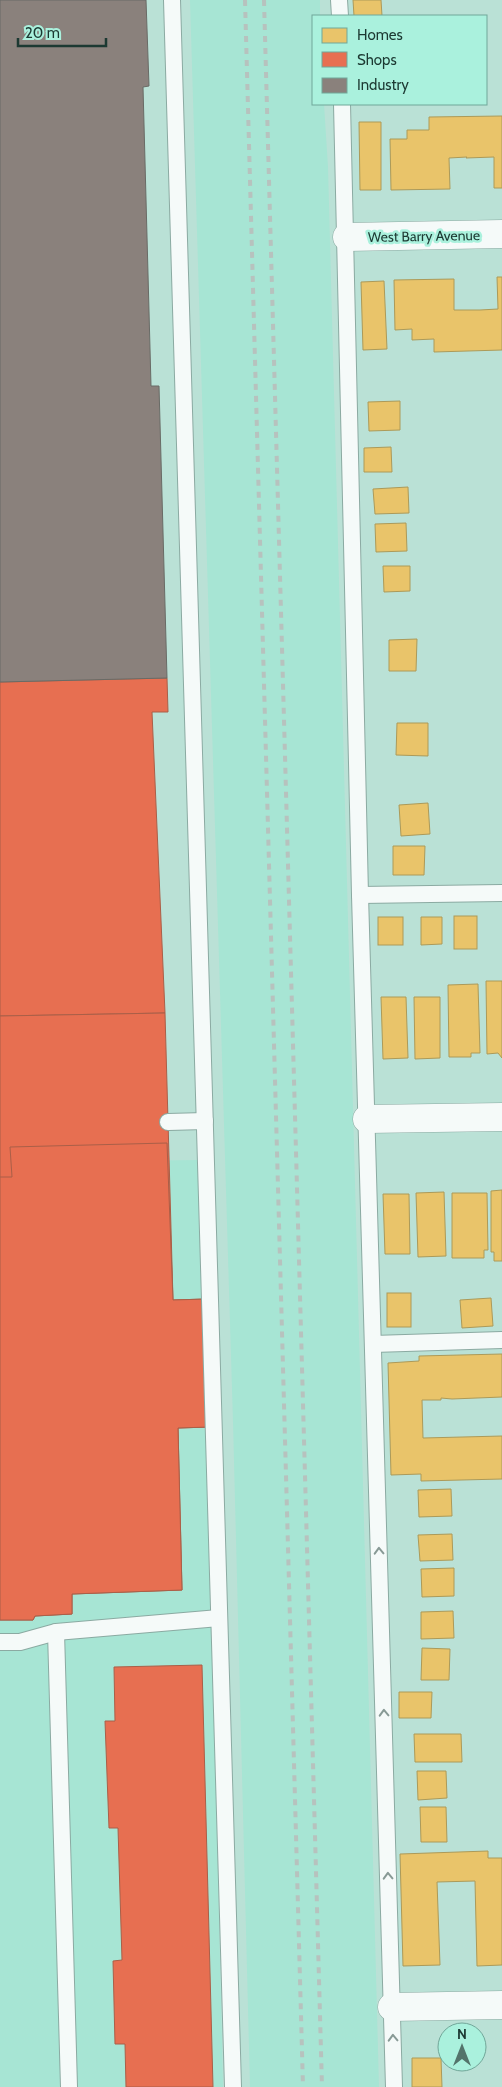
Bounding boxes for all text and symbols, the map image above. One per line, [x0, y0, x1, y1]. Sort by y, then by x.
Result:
scale bar [18, 15, 105, 47]
legend [312, 15, 487, 105]
text: 20 m [25, 24, 60, 42]
text: Homes [357, 26, 403, 44]
text: Shops [357, 51, 397, 69]
text: Industry [357, 76, 409, 94]
street label: West Barry Avenue [368, 226, 480, 246]
one-way arrow [374, 1547, 384, 1554]
one-way arrow [379, 1709, 389, 1717]
one-way arrow [383, 1872, 394, 1880]
north arrow [437, 2022, 487, 2072]
text: N [457, 2025, 467, 2043]
one-way arrow [388, 2034, 398, 2042]

